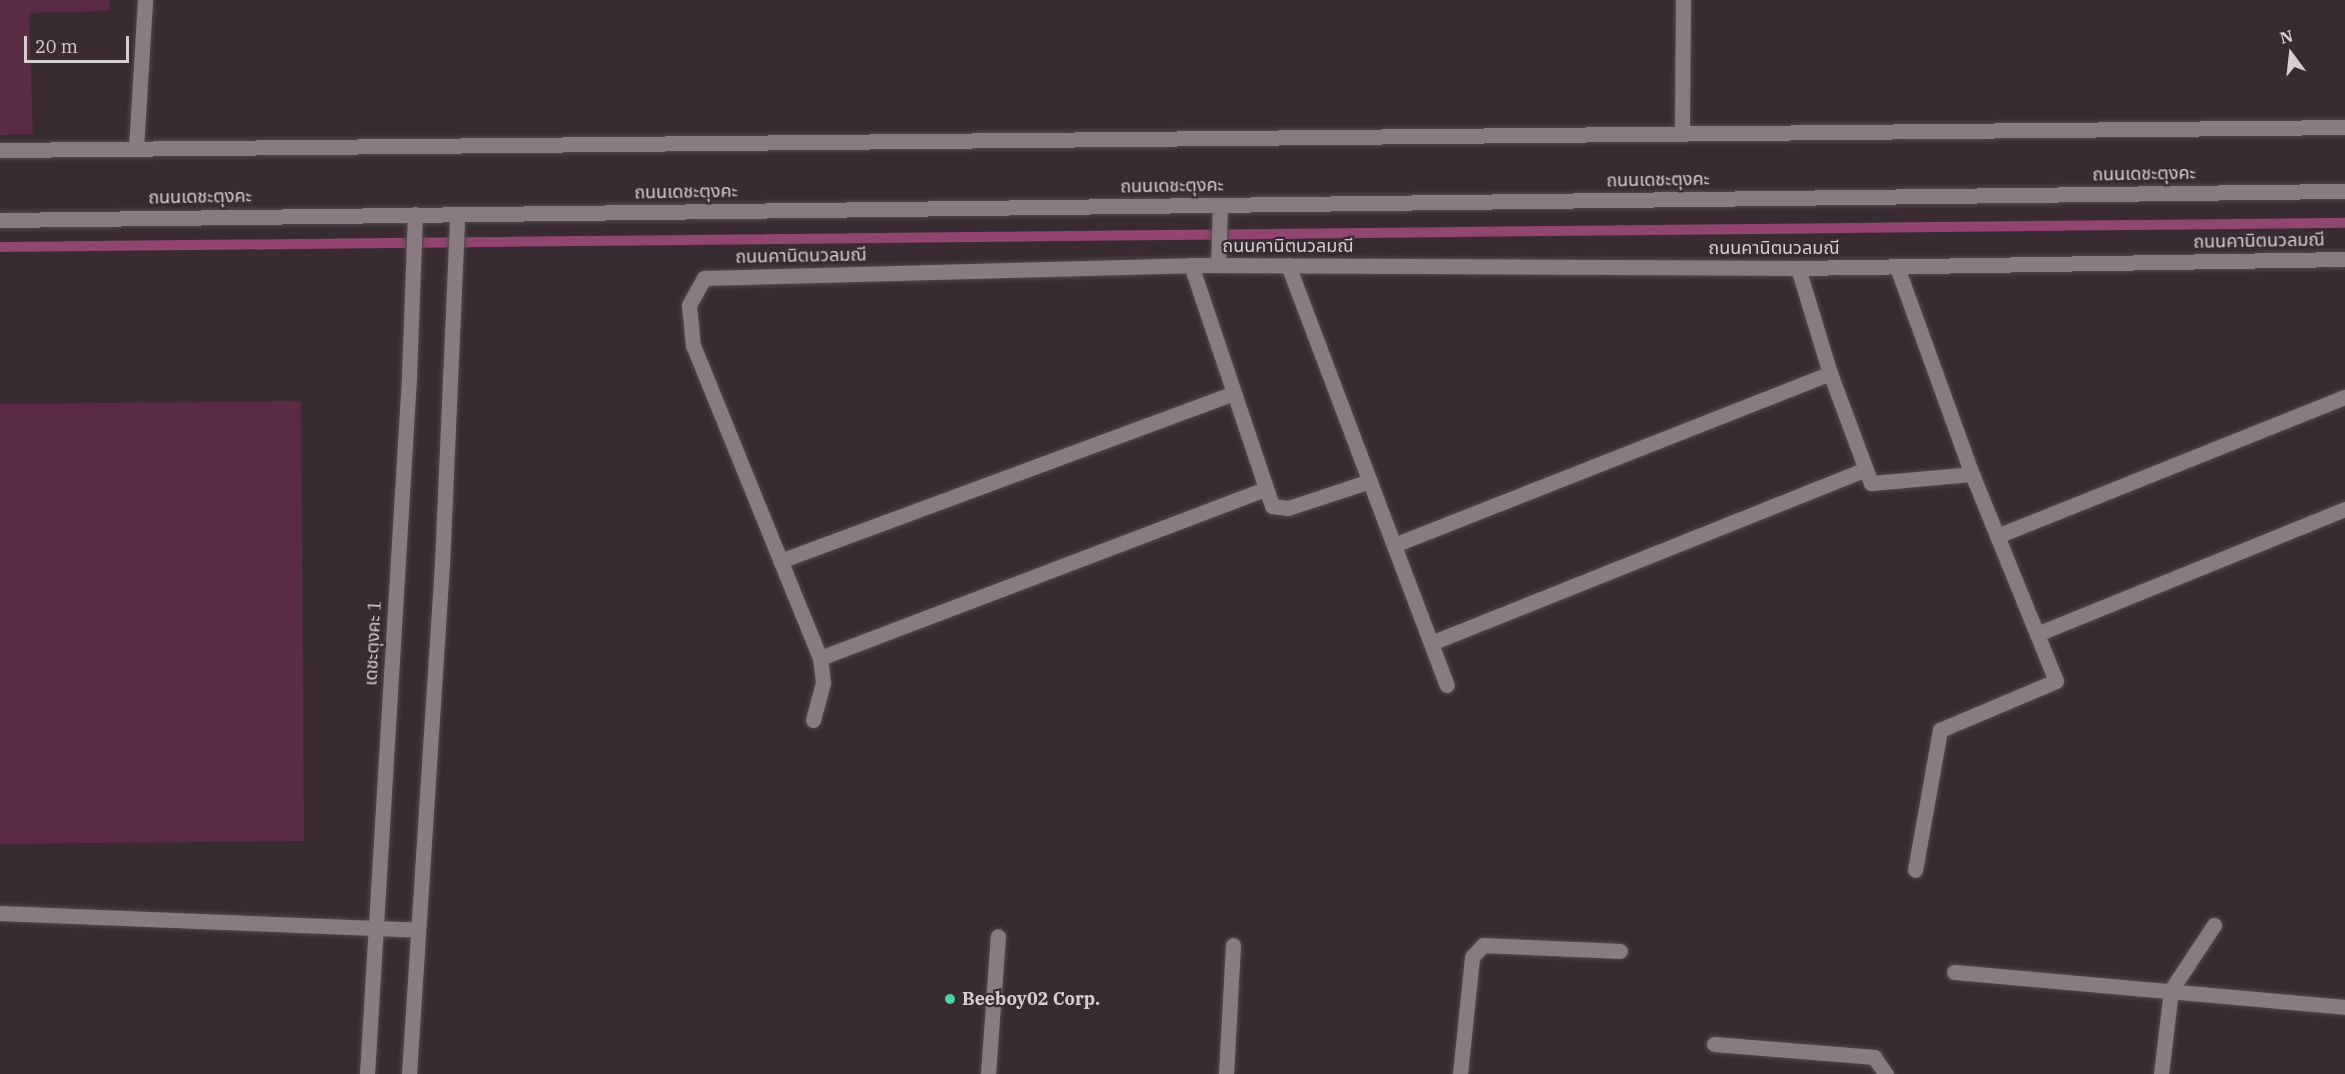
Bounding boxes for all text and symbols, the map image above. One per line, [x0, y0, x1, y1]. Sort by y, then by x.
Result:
scale bar [27, 24, 132, 62]
north arrow [2261, 24, 2321, 84]
text: N [2278, 25, 2295, 48]
text: 20 m [35, 35, 78, 58]
street label: ถนนเดชะตุงคะ [2092, 162, 2196, 186]
street label: ถนนเดชะตุงคะ [1606, 168, 1710, 192]
street label: ถนนเดชะตุงคะ [1120, 174, 1224, 198]
street label: ถนนเดชะตุงคะ [634, 180, 738, 204]
street label: ถนนเดชะตุงคะ [148, 185, 252, 209]
street label: ถนนคานิตนวลมณี [2193, 229, 2325, 253]
street label: ถนนคานิตนวลมณี [1222, 235, 1354, 257]
street label: ถนนคานิตนวลมณี [1708, 237, 1840, 259]
street label: ถนนคานิตนวลมณี [735, 244, 867, 268]
street label: เดชะตุงคะ 1 [360, 600, 386, 686]
place label: Beeboy02 Corp. [962, 988, 1100, 1010]
marker: Beeboy02 Corp. [943, 992, 957, 1006]

